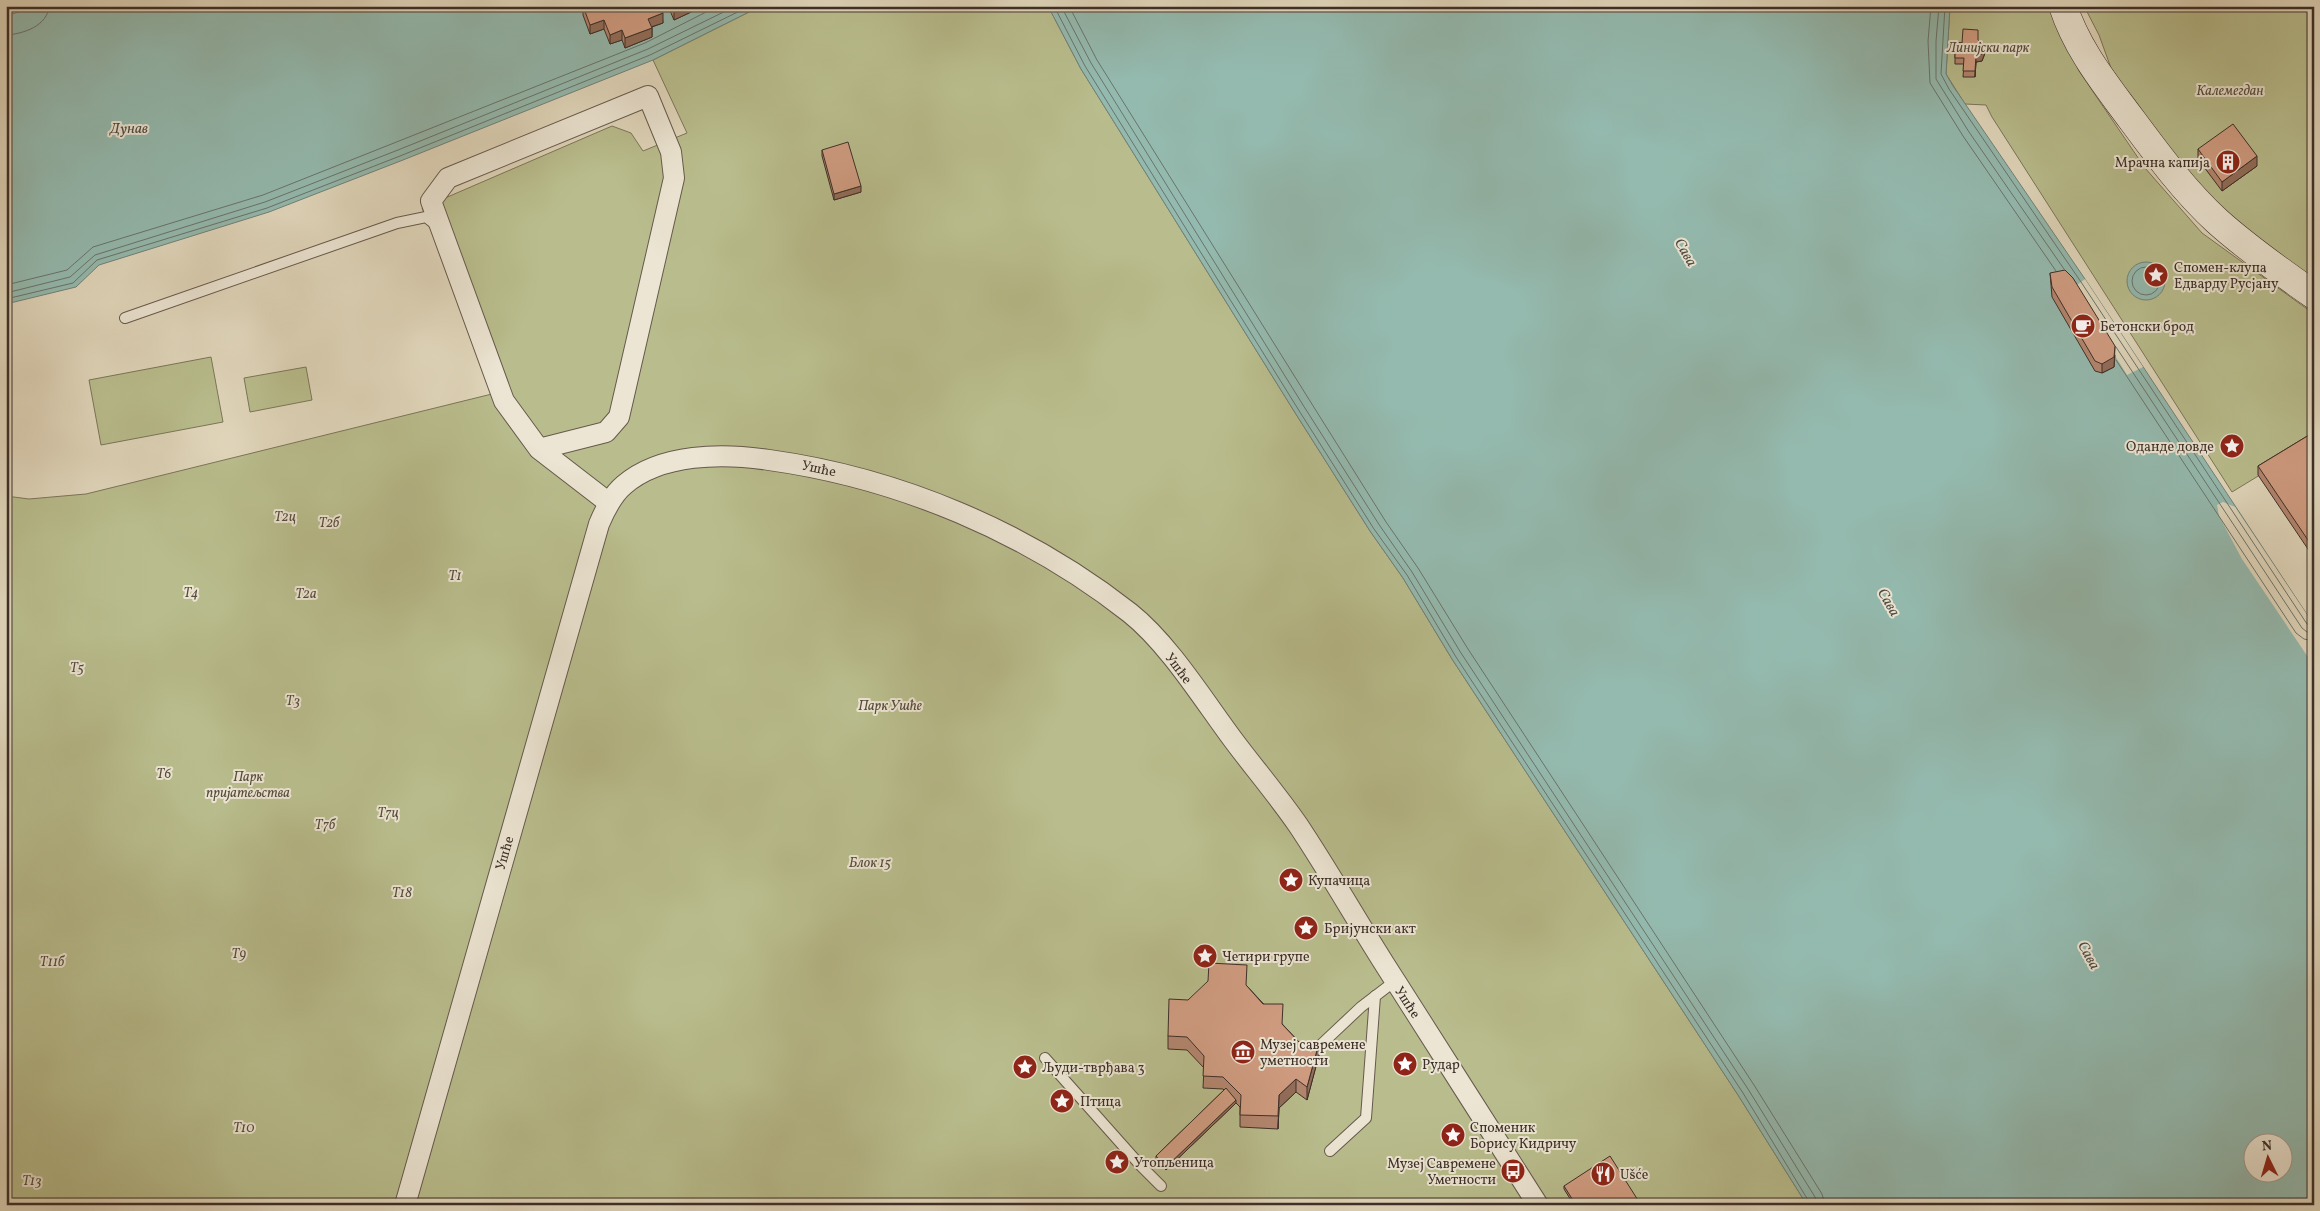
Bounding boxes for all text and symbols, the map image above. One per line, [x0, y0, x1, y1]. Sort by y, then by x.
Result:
park label: Линијски парк [1946, 39, 2030, 58]
park label: Калемегдан [2196, 82, 2264, 101]
water label: Дунав [109, 119, 148, 140]
building icon: Мрачна капија [2215, 149, 2241, 175]
place label: Мрачна капија [2115, 154, 2210, 173]
water label: Сава [1668, 235, 1701, 271]
place label: Спомен-клупа Едварду Русјану [2174, 259, 2279, 294]
place icon: Спомен-клупа Едварду Русјану [2143, 262, 2169, 288]
cafe icon: Бетонски брод [2070, 313, 2096, 339]
place label: Бетонски брод [2100, 318, 2194, 337]
place icon: Оданде довде [2219, 433, 2245, 459]
place label: Оданде довде [2126, 438, 2214, 457]
street label: Ушће [800, 457, 838, 482]
park label: Т2ц [274, 508, 296, 527]
park label: Т2б [319, 514, 340, 533]
park label: Т1 [449, 567, 461, 586]
park label: Т4 [183, 584, 199, 603]
park label: Т2а [295, 585, 317, 604]
water label: Сава [1871, 585, 1904, 621]
street label: Ушће [1160, 649, 1196, 689]
park label: Т5 [70, 659, 85, 678]
park label: Т3 [286, 692, 300, 711]
park label: Парк Ушће [858, 697, 922, 716]
park label: Т6 [156, 765, 172, 784]
park label: Парк пријатељства [206, 768, 290, 803]
park label: Т7ц [377, 804, 399, 823]
park label: Т7б [315, 816, 336, 835]
street label: Ушће [492, 834, 519, 873]
park label: Блок 15 [849, 854, 892, 873]
place icon: Купачица [1278, 867, 1304, 893]
place label: Купачица [1308, 872, 1370, 891]
park label: Т18 [392, 884, 412, 903]
place icon: Бријунски акт [1293, 915, 1319, 941]
place label: Бријунски акт [1324, 920, 1416, 939]
water label: Сава [2071, 938, 2104, 974]
place icon: Четири групе [1192, 943, 1218, 969]
park label: Т9 [231, 945, 247, 964]
place label: Четири групе [1222, 948, 1310, 967]
park label: Т11б [40, 953, 65, 972]
street label: Ушће [1389, 983, 1424, 1023]
place label: Музеј савремене уметности [1260, 1036, 1366, 1071]
museum icon: Музеј савремене уметности [1230, 1039, 1256, 1065]
place icon: Рудар [1392, 1051, 1418, 1077]
place icon: Људи-тврђава 3 [1012, 1054, 1038, 1080]
place label: Рудар [1422, 1056, 1460, 1075]
place label: Људи-тврђава 3 [1042, 1059, 1145, 1078]
place icon: Птица [1049, 1088, 1075, 1114]
place label: Птица [1080, 1093, 1121, 1112]
park label: Т10 [233, 1119, 255, 1138]
place label: Споменик Борису Кидричу [1470, 1119, 1577, 1154]
place icon: Споменик Борису Кидричу [1440, 1122, 1466, 1148]
north arrow [2242, 1134, 2292, 1184]
text: N [2261, 1137, 2273, 1156]
place icon: Утопљеница [1104, 1149, 1130, 1175]
place label: Утопљеница [1134, 1154, 1214, 1173]
place label: Музеј Савремене Уметности [1387, 1155, 1496, 1190]
bus stop icon: Музеј Савремене Уметности [1500, 1158, 1526, 1184]
restaurant icon: Ušće [1590, 1161, 1616, 1187]
place label: Ušće [1620, 1166, 1649, 1185]
park label: Т13 [22, 1172, 42, 1191]

